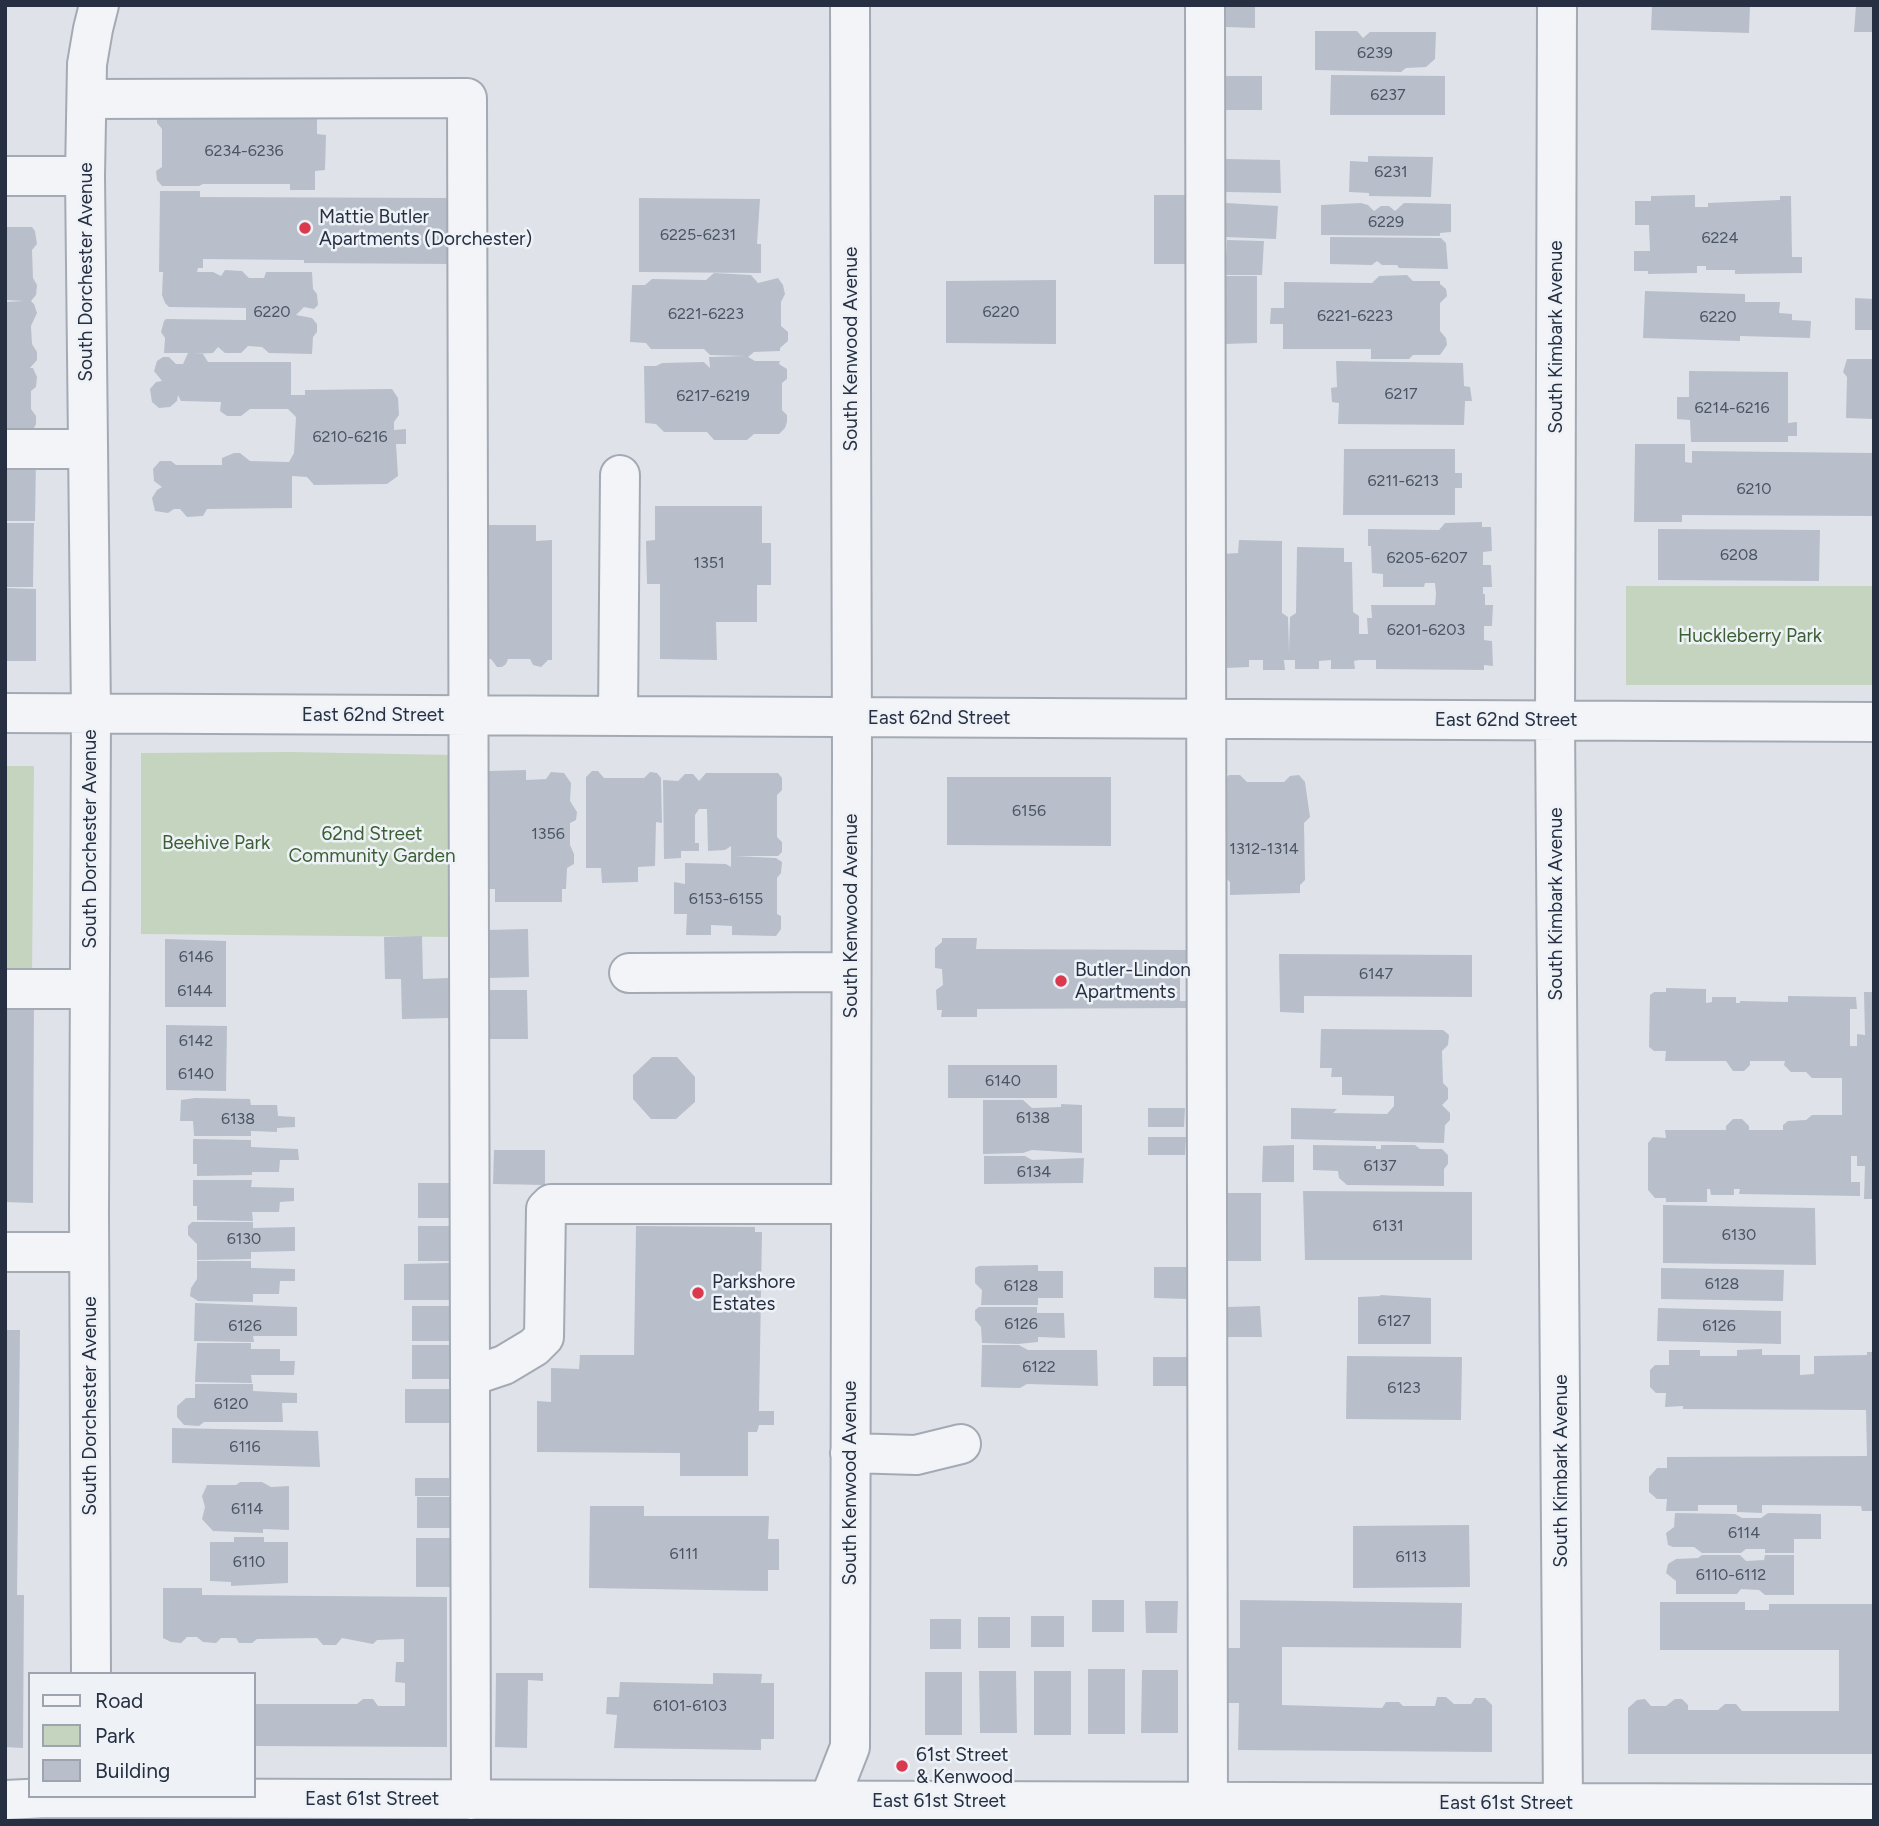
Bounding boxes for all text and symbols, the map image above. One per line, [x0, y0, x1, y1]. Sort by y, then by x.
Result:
house number: 6239 [1357, 43, 1393, 63]
house number: 6237 [1370, 85, 1406, 105]
house number: 6234-6236 [204, 141, 284, 161]
street label: South Dorchester Avenue [75, 162, 97, 382]
house number: 6231 [1374, 162, 1408, 182]
place label: Mattie Butler Apartments (Dorchester) [319, 206, 532, 250]
house number: 6229 [1368, 212, 1404, 232]
marker: Mattie Butler Apartments (Dorchester) [297, 220, 313, 236]
house number: 6225-6231 [660, 225, 736, 245]
house number: 6224 [1702, 228, 1738, 248]
street label: South Kimbark Avenue [1545, 240, 1567, 434]
street label: South Kenwood Avenue [840, 247, 862, 451]
house number: 6220 [253, 302, 291, 322]
house number: 6220 [982, 302, 1020, 322]
house number: 6221-6223 [668, 304, 744, 324]
house number: 6221-6223 [1317, 306, 1393, 326]
house number: 6220 [1699, 307, 1737, 327]
house number: 6217 [1384, 384, 1418, 404]
house number: 6217-6219 [676, 386, 750, 406]
house number: 6214-6216 [1695, 398, 1769, 418]
house number: 6210-6216 [312, 427, 388, 447]
house number: 6211-6213 [1367, 471, 1439, 491]
house number: 6210 [1737, 479, 1771, 499]
house number: 6208 [1720, 545, 1758, 565]
house number: 6205-6207 [1387, 548, 1467, 568]
house number: 1351 [693, 553, 725, 573]
house number: 6201-6203 [1387, 620, 1465, 640]
park label: Huckleberry Park [1678, 625, 1822, 647]
street label: East 62nd Street [302, 704, 444, 726]
street label: East 62nd Street [868, 707, 1010, 729]
street label: East 62nd Street [1435, 709, 1577, 731]
street label: South Dorchester Avenue [79, 729, 101, 949]
house number: 6156 [1012, 801, 1046, 821]
street label: South Kimbark Avenue [1545, 807, 1567, 1001]
street label: South Kenwood Avenue [840, 814, 862, 1018]
park label: 62nd Street Community Garden [288, 823, 456, 867]
house number: 1356 [531, 824, 565, 844]
park label: Beehive Park [162, 832, 270, 854]
house number: 1312-1314 [1229, 839, 1299, 859]
house number: 6153-6155 [689, 889, 763, 909]
house number: 6146 [179, 947, 213, 967]
place label: Butler-Lindon Apartments [1075, 959, 1191, 1003]
house number: 6147 [1359, 964, 1393, 984]
marker: Butler-Lindon Apartments [1053, 973, 1069, 989]
house number: 6144 [177, 981, 213, 1001]
house number: 6142 [179, 1031, 213, 1051]
house number: 6140 [178, 1064, 214, 1084]
house number: 6140 [985, 1071, 1021, 1091]
house number: 6138 [1016, 1108, 1050, 1128]
house number: 6138 [221, 1109, 255, 1129]
house number: 6137 [1364, 1156, 1396, 1176]
house number: 6134 [1017, 1162, 1051, 1182]
house number: 6131 [1373, 1216, 1403, 1236]
house number: 6130 [1722, 1225, 1756, 1245]
house number: 6130 [227, 1229, 261, 1249]
place label: Parkshore Estates [712, 1271, 795, 1315]
house number: 6128 [1705, 1274, 1739, 1294]
house number: 6128 [1004, 1276, 1038, 1296]
marker: Parkshore Estates [690, 1285, 706, 1301]
street label: South Dorchester Avenue [79, 1296, 101, 1516]
house number: 6127 [1377, 1311, 1411, 1331]
house number: 6126 [1004, 1314, 1038, 1334]
house number: 6126 [228, 1316, 262, 1336]
house number: 6126 [1702, 1316, 1736, 1336]
house number: 6122 [1022, 1357, 1056, 1377]
street label: South Kimbark Avenue [1550, 1374, 1572, 1568]
house number: 6123 [1387, 1378, 1421, 1398]
street label: South Kenwood Avenue [839, 1381, 861, 1585]
house number: 6120 [214, 1394, 248, 1414]
house number: 6116 [229, 1437, 261, 1457]
house number: 6114 [231, 1499, 263, 1519]
house number: 6114 [1728, 1523, 1760, 1543]
house number: 6111 [670, 1544, 698, 1564]
house number: 6113 [1396, 1547, 1426, 1567]
house number: 6110 [233, 1552, 265, 1572]
house number: 6110-6112 [1696, 1565, 1766, 1585]
legend [28, 1672, 256, 1798]
text: Road [95, 1688, 143, 1713]
house number: 6101-6103 [653, 1696, 727, 1716]
text: Park [95, 1723, 135, 1748]
place label: 61st Street & Kenwood [916, 1744, 1013, 1788]
text: Building [95, 1758, 170, 1783]
marker: 61st Street & Kenwood [894, 1758, 910, 1774]
street label: East 61st Street [305, 1788, 439, 1810]
street label: East 61st Street [872, 1790, 1006, 1812]
street label: East 61st Street [1439, 1792, 1573, 1814]

